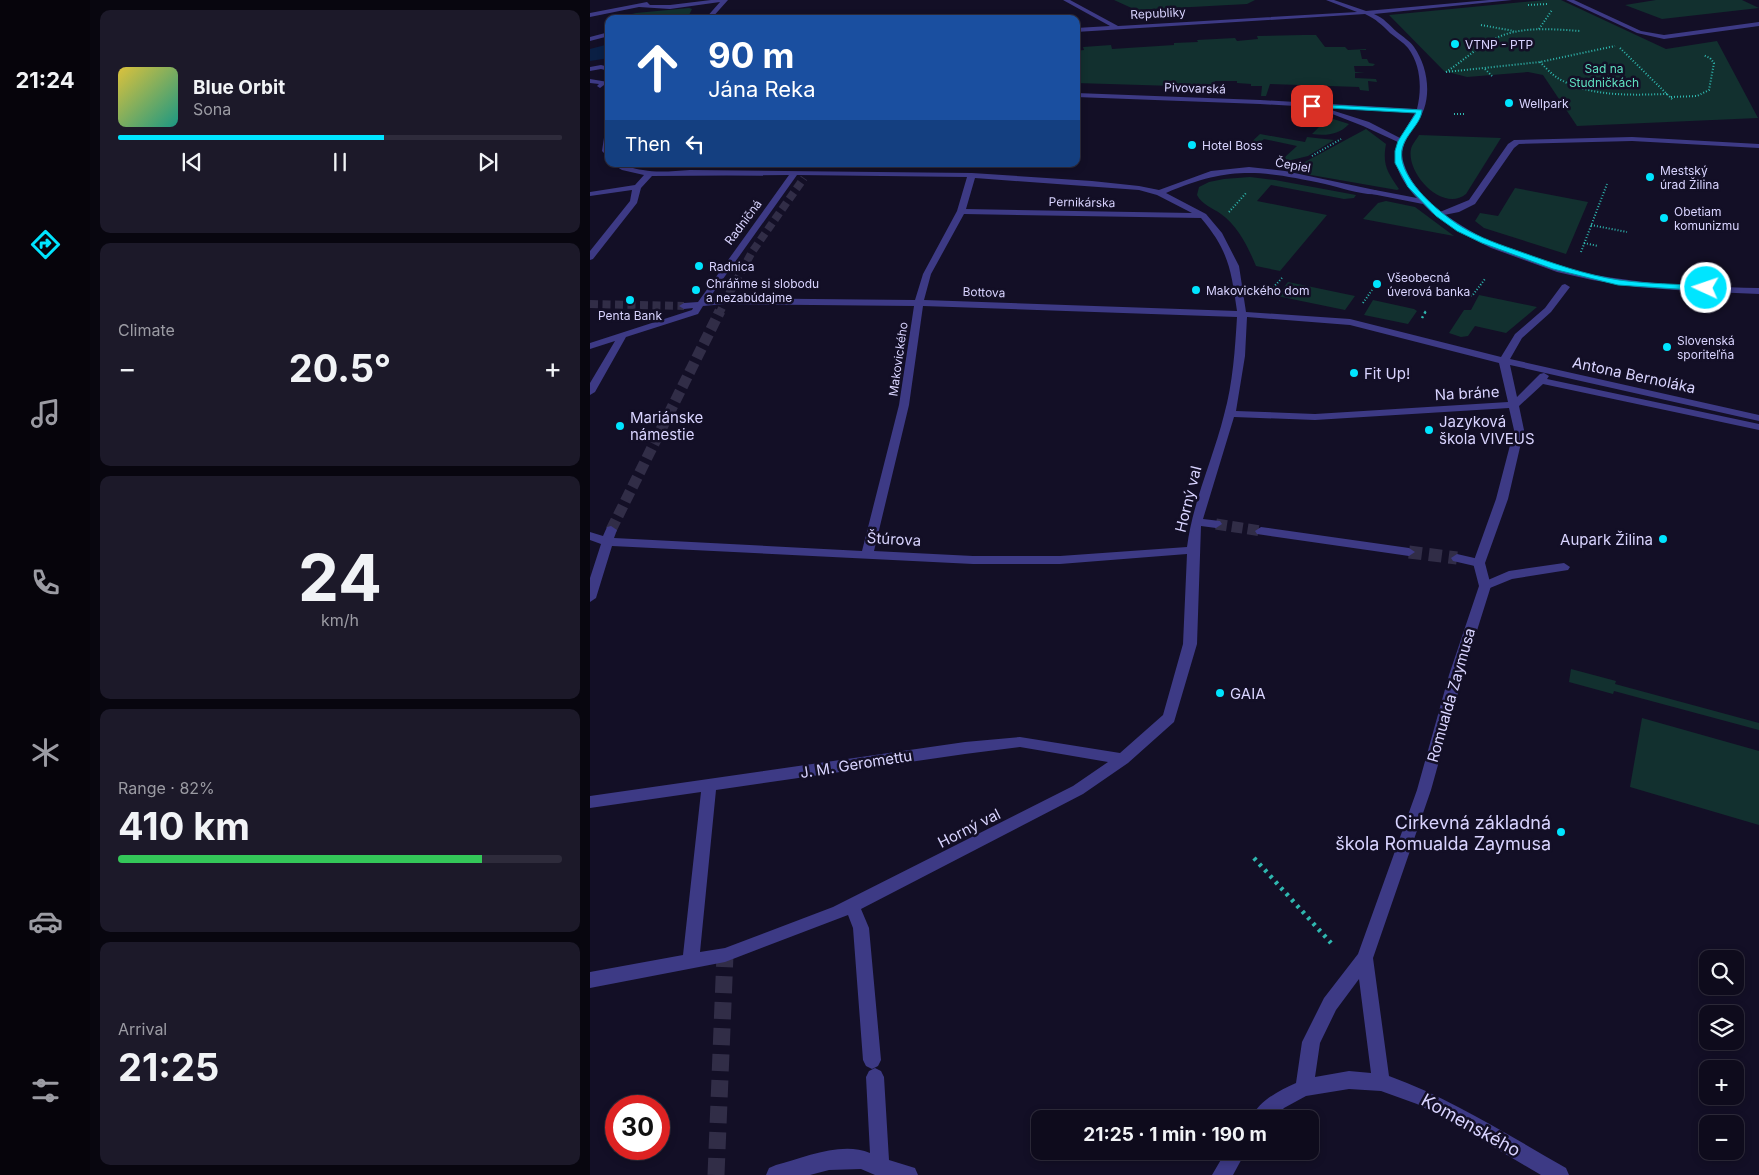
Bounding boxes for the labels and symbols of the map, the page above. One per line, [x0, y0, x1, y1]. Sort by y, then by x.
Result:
street label: Republiky [1130, 4, 1186, 22]
place label: VTNP - PTP [1465, 37, 1533, 52]
marker: VTNP - PTP [1449, 38, 1461, 50]
park label: Sad na Studničkách [1569, 61, 1639, 90]
street label: Pivovarská [1164, 79, 1226, 97]
pin [1291, 85, 1333, 127]
place label: Wellpark [1519, 96, 1569, 111]
marker: Wellpark [1503, 97, 1515, 109]
place label: Hotel Boss [1202, 138, 1263, 153]
marker: Hotel Boss [1186, 139, 1198, 151]
street label: Čepiel [1274, 154, 1312, 176]
place label: Mestský úrad Žilina [1660, 163, 1719, 192]
marker: Mestský úrad Žilina [1644, 171, 1656, 183]
street label: Pernikárska [1048, 194, 1116, 210]
street label: Radničná [721, 197, 765, 247]
place label: Obetiam komunizmu [1674, 204, 1739, 233]
marker: Obetiam komunizmu [1658, 212, 1670, 224]
place label: Radnica [709, 259, 754, 274]
marker: Radnica [693, 260, 705, 272]
position arrow [1679, 261, 1731, 313]
place label: Všeobecná úverová banka [1387, 270, 1470, 299]
place label: Chráňme si slobodu a nezabúdajme [706, 276, 819, 305]
marker: Všeobecná úverová banka [1371, 278, 1383, 290]
place label: Makovického dom [1206, 283, 1309, 298]
marker: Chráňme si slobodu a nezabúdajme [690, 284, 702, 296]
street label: Bottova [962, 284, 1006, 300]
marker: Makovického dom [1190, 284, 1202, 296]
marker: Penta Bank [624, 294, 636, 306]
place label: Penta Bank [598, 308, 662, 323]
street label: Makovického [885, 321, 911, 397]
place label: Slovenská sporiteľňa [1677, 333, 1735, 362]
marker: Slovenská sporiteľňa [1661, 341, 1673, 353]
street label: Antona Bernoláka [1571, 353, 1697, 397]
place label: Fit Up! [1364, 364, 1410, 383]
marker: Fit Up! [1348, 367, 1360, 379]
street label: Na bráne [1434, 382, 1500, 404]
place label: Mariánske námestie [630, 408, 703, 444]
place label: Jazyková škola VIVEUS [1439, 412, 1535, 448]
marker: Mariánske námestie [614, 420, 626, 432]
marker: Jazyková škola VIVEUS [1423, 424, 1435, 436]
street label: Horný val [1171, 464, 1205, 534]
street label: Štúrova [866, 528, 922, 550]
place label: Aupark Žilina [1560, 530, 1653, 549]
marker: Aupark Žilina [1657, 533, 1669, 545]
street label: Romualda Zaymusa [1423, 626, 1479, 764]
place label: GAIA [1230, 684, 1266, 703]
marker: GAIA [1214, 687, 1226, 699]
street label: J. M. Geromettu [799, 746, 913, 782]
street label: Horný val [935, 804, 1003, 852]
place label: Cirkevná základná škola Romualda Zaymusa [1335, 812, 1551, 854]
marker: Cirkevná základná škola Romualda Zaymusa [1555, 826, 1567, 838]
street label: Komenského [1418, 1089, 1524, 1161]
speed limit sign: 30 [605, 1095, 670, 1160]

